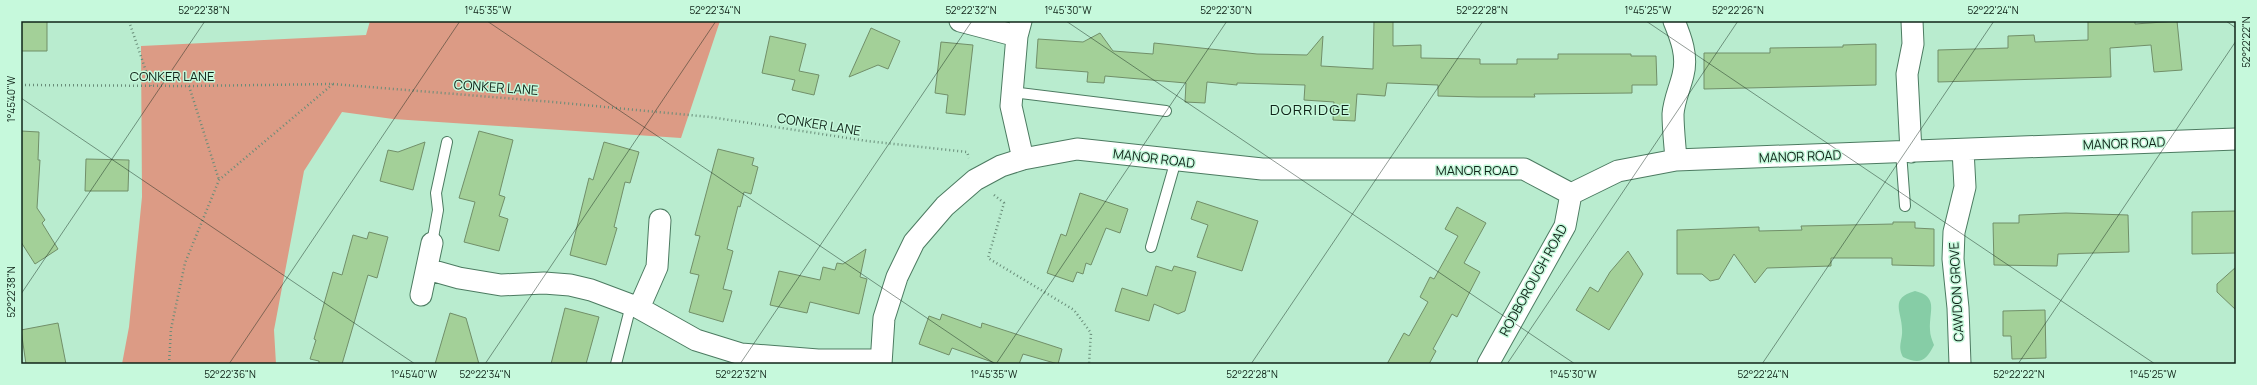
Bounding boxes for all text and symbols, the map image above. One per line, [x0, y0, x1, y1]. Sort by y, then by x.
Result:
text: 52°22'38"N [178, 3, 230, 17]
text: 1°45'35"W [465, 3, 512, 17]
text: 52°22'34"N [689, 3, 741, 17]
text: 52°22'32"N [945, 3, 997, 17]
text: 1°45'30"W [1044, 3, 1092, 17]
text: 52°22'30"N [1200, 3, 1252, 17]
text: 52°22'28"N [1456, 3, 1508, 17]
text: 1°45'25"W [1625, 3, 1672, 17]
text: 52°22'26"N [1712, 3, 1764, 17]
text: 52°22'24"N [1967, 3, 2019, 17]
text: 52°22'22"N [2239, 16, 2253, 68]
street label: CONKER LANE [130, 67, 214, 85]
text: 1°45'40"W [4, 75, 18, 122]
street label: CONKER LANE [453, 75, 539, 99]
district label: DORRIDGE [1270, 99, 1350, 120]
street label: CONKER LANE [776, 108, 862, 140]
street label: MANOR ROAD [2082, 133, 2166, 153]
street label: MANOR ROAD [1112, 144, 1196, 172]
street label: MANOR ROAD [1758, 146, 1842, 166]
street label: MANOR ROAD [1436, 161, 1519, 179]
street label: RODBOROUGH ROAD [1495, 221, 1571, 339]
street label: CAWDON GROVE [1944, 242, 1968, 342]
text: 52°22'38"N [4, 266, 18, 318]
text: 52°22'36"N [204, 367, 256, 381]
text: 1°45'40"W [391, 367, 438, 381]
text: 52°22'34"N [459, 367, 511, 381]
text: 52°22'32"N [715, 367, 767, 381]
text: 1°45'35"W [971, 367, 1018, 381]
text: 52°22'28"N [1226, 367, 1278, 381]
text: 1°45'30"W [1549, 367, 1597, 381]
text: 52°22'24"N [1737, 367, 1789, 381]
text: 52°22'22"N [1993, 367, 2045, 381]
text: 1°45'25"W [2130, 367, 2177, 381]

